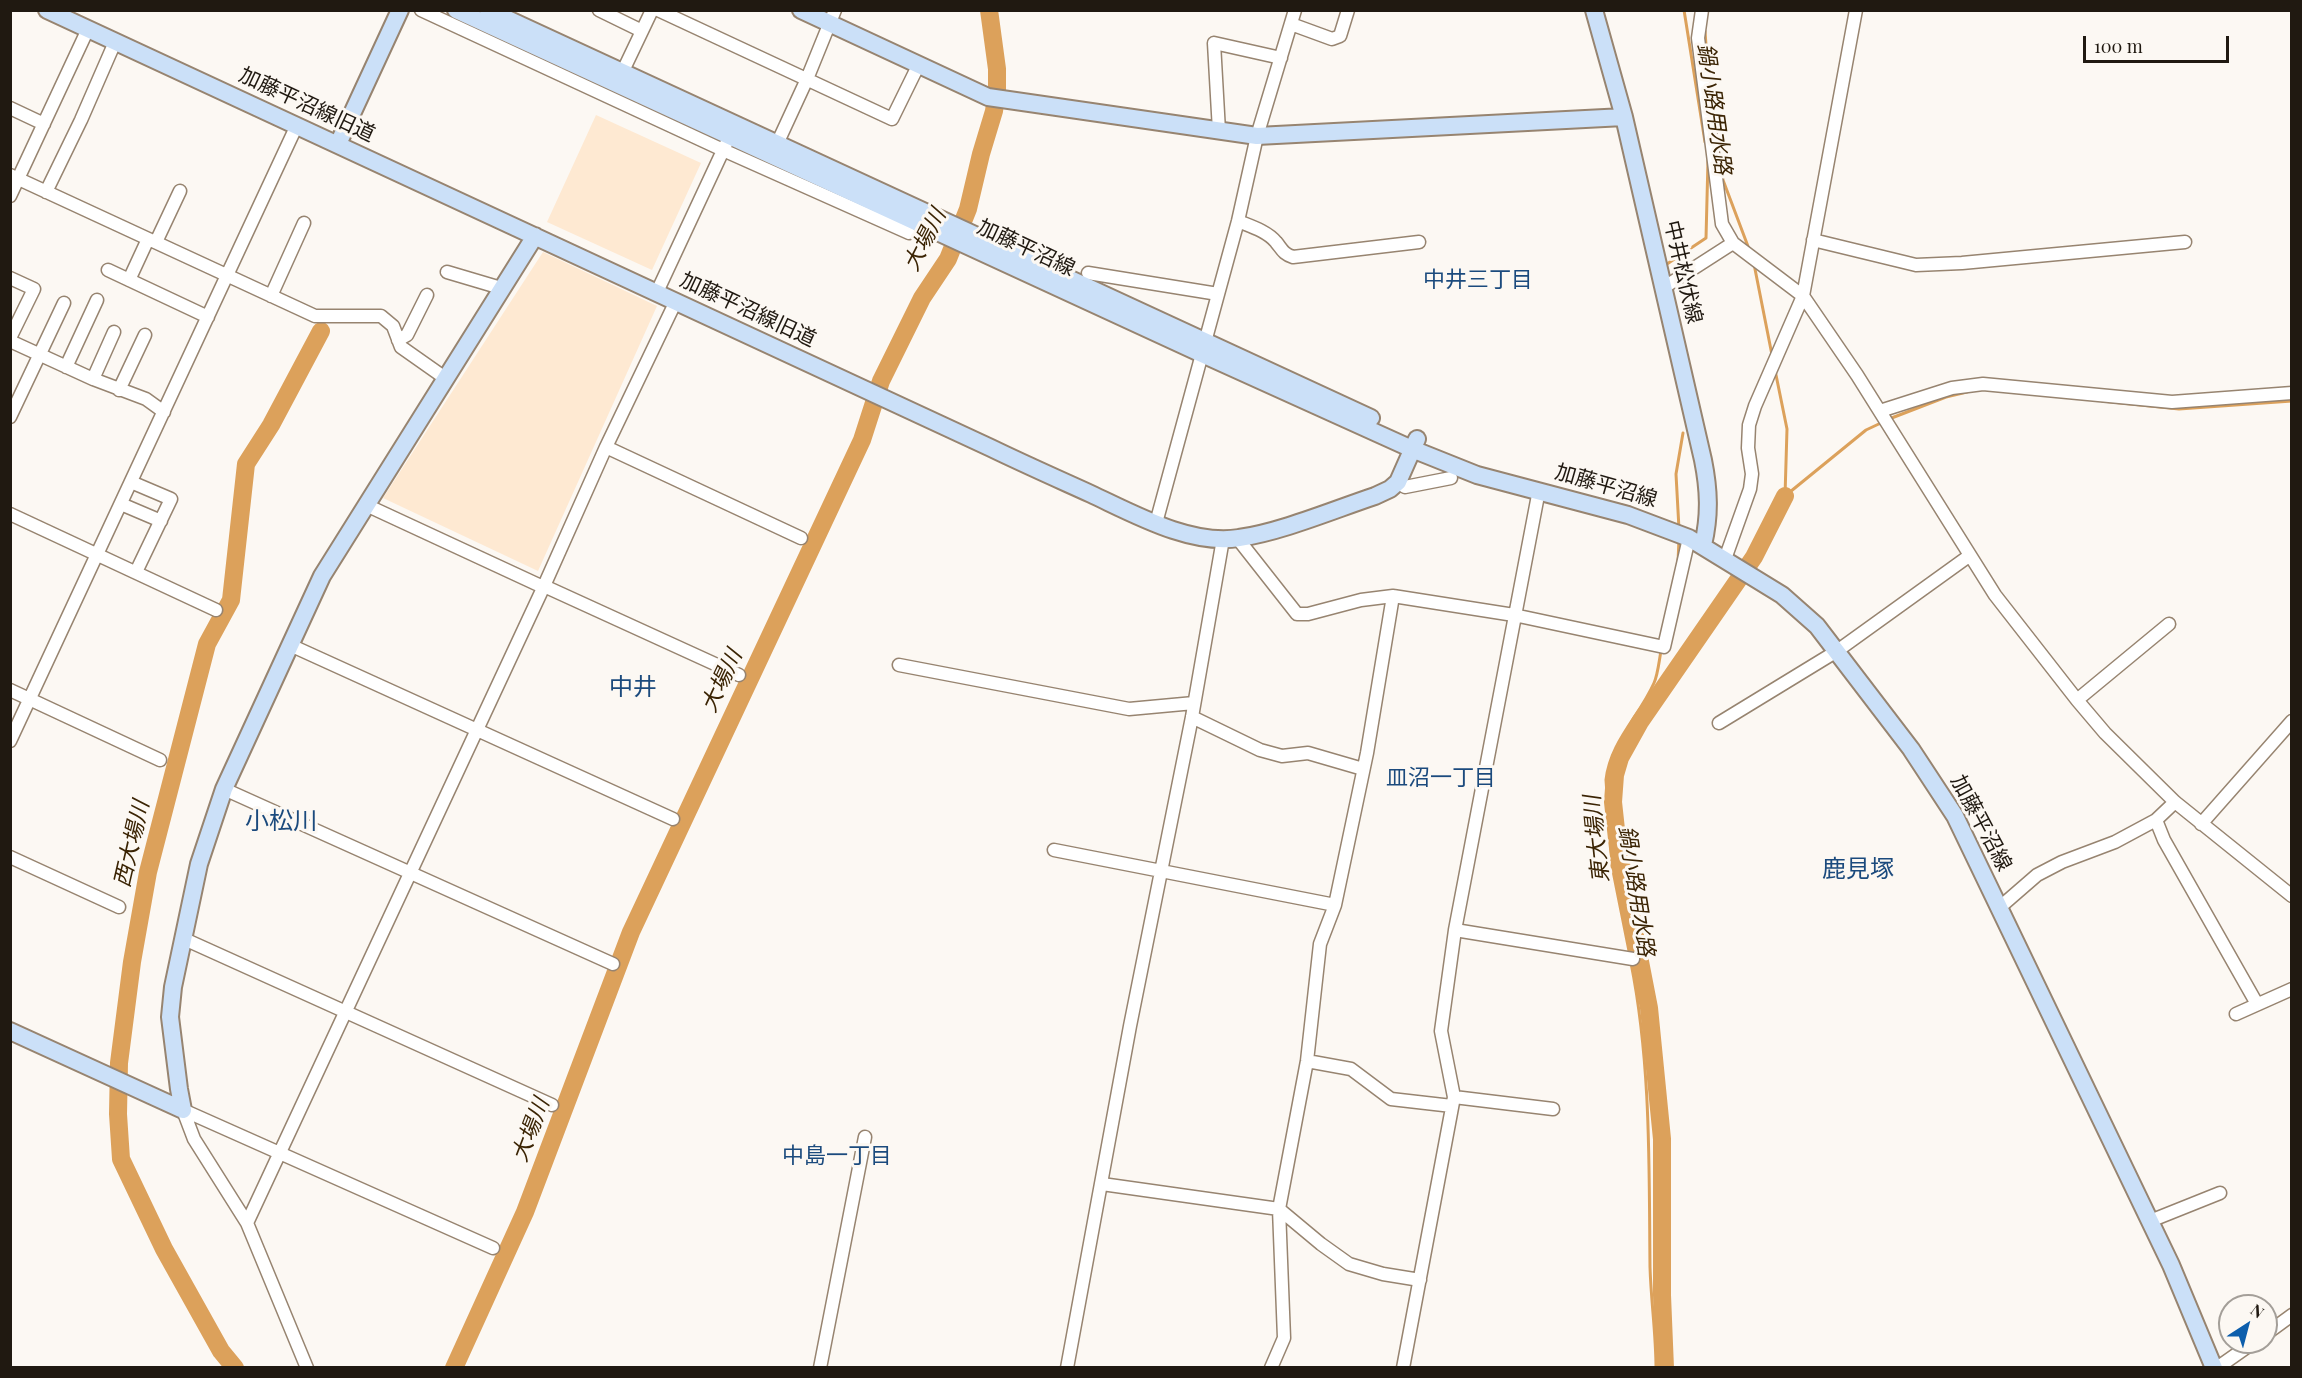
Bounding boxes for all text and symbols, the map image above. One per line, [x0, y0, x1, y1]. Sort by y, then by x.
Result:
scale bar [2086, 24, 2232, 62]
text: 100 m [2094, 34, 2143, 58]
water label: 鍋小路用水路 [1692, 42, 1736, 176]
street label: 加藤平沼線旧道 [235, 63, 379, 147]
water label: 大場川 [898, 205, 952, 275]
street label: 加藤平沼線 [973, 214, 1079, 282]
street label: 中井松伏線 [1659, 218, 1707, 326]
district label: 中井三丁目 [1423, 267, 1533, 293]
street label: 加藤平沼線旧道 [676, 268, 820, 352]
street label: 加藤平沼線 [1552, 459, 1660, 513]
water label: 大場川 [696, 646, 748, 716]
district label: 中井 [609, 674, 657, 702]
district label: 皿沼一丁目 [1386, 765, 1496, 791]
street label: 加藤平沼線 [1945, 771, 2017, 875]
water label: 東大場川 [1579, 794, 1615, 884]
water label: 西大場川 [109, 798, 155, 890]
district label: 小松川 [245, 808, 317, 836]
water label: 鍋小路用水路 [1613, 824, 1659, 958]
district label: 鹿見塚 [1822, 856, 1894, 884]
water label: 大場川 [507, 1094, 555, 1166]
district label: 中島一丁目 [782, 1143, 892, 1169]
north arrow [2218, 1294, 2278, 1354]
text: N [2247, 1299, 2269, 1323]

